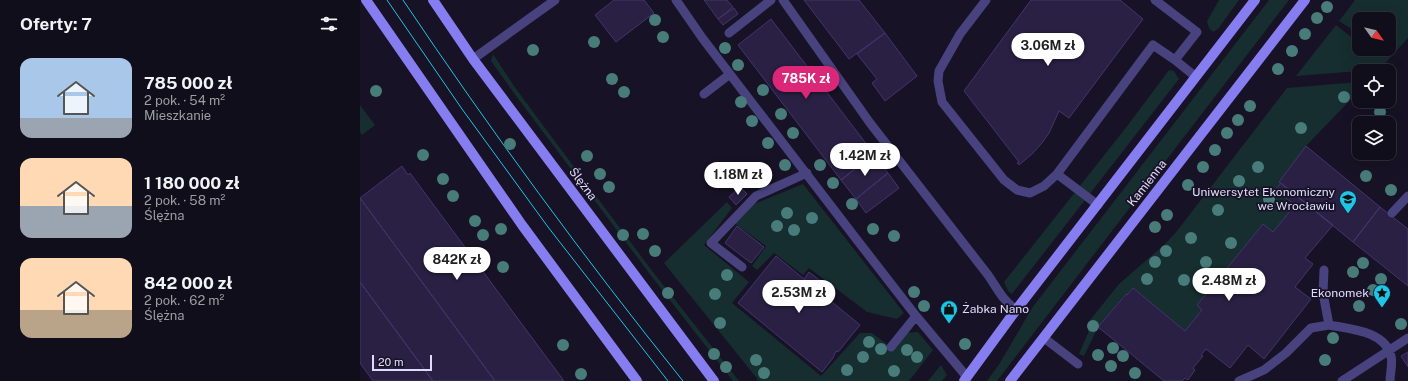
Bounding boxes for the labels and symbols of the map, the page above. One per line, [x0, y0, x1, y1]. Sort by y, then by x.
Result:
north arrow [1352, 12, 1396, 56]
pin: 3.06M zł [1007, 33, 1089, 67]
pin: 785K zł [769, 66, 843, 100]
pin: 1.42M zł [824, 143, 906, 177]
street label: Kamienna [1124, 157, 1170, 209]
pin: 1.18M zł [697, 162, 779, 196]
street label: Ślężna [566, 165, 600, 203]
place label: Uniwersytet Ekonomiczny we Wrocławiu [1192, 185, 1336, 213]
school or university icon: Uniwersytet Ekonomiczny we Wrocławiu [1338, 189, 1358, 214]
pin: 842K zł [420, 247, 494, 281]
pin: 2.48M zł [1188, 268, 1270, 302]
pin: 2.53M zł [758, 280, 840, 314]
place icon: Ekonomek [1372, 283, 1392, 308]
place label: Ekonomek [1311, 286, 1369, 300]
shop icon: Żabka Nano [939, 299, 959, 324]
place label: Żabka Nano [962, 302, 1029, 316]
scale bar [372, 353, 432, 372]

